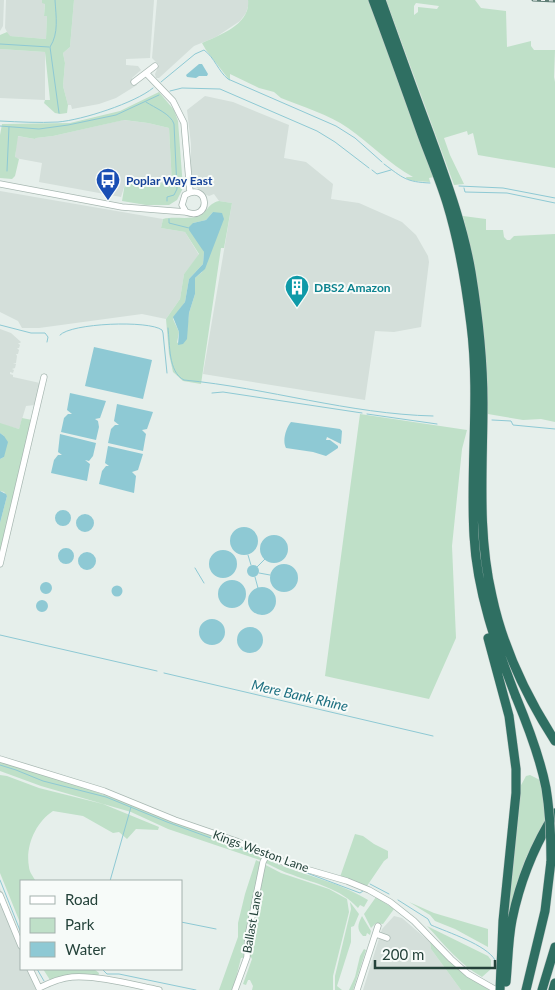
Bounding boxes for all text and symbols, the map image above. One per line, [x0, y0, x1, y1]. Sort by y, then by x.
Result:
bus stop icon: Poplar Way East [95, 167, 121, 201]
place label: Poplar Way East [126, 173, 213, 188]
building icon: DBS2 Amazon [284, 274, 310, 308]
place label: DBS2 Amazon [314, 280, 391, 295]
water label: Mere Bank Rhine [250, 676, 350, 714]
street label: Kings Weston Lane [211, 827, 311, 875]
legend [20, 880, 182, 970]
text: Road [65, 890, 98, 908]
street label: Ballast Lane [239, 890, 265, 954]
text: Park [65, 915, 95, 933]
scale bar [375, 938, 495, 970]
text: Water [65, 940, 106, 958]
text: 200 m [382, 945, 424, 963]

